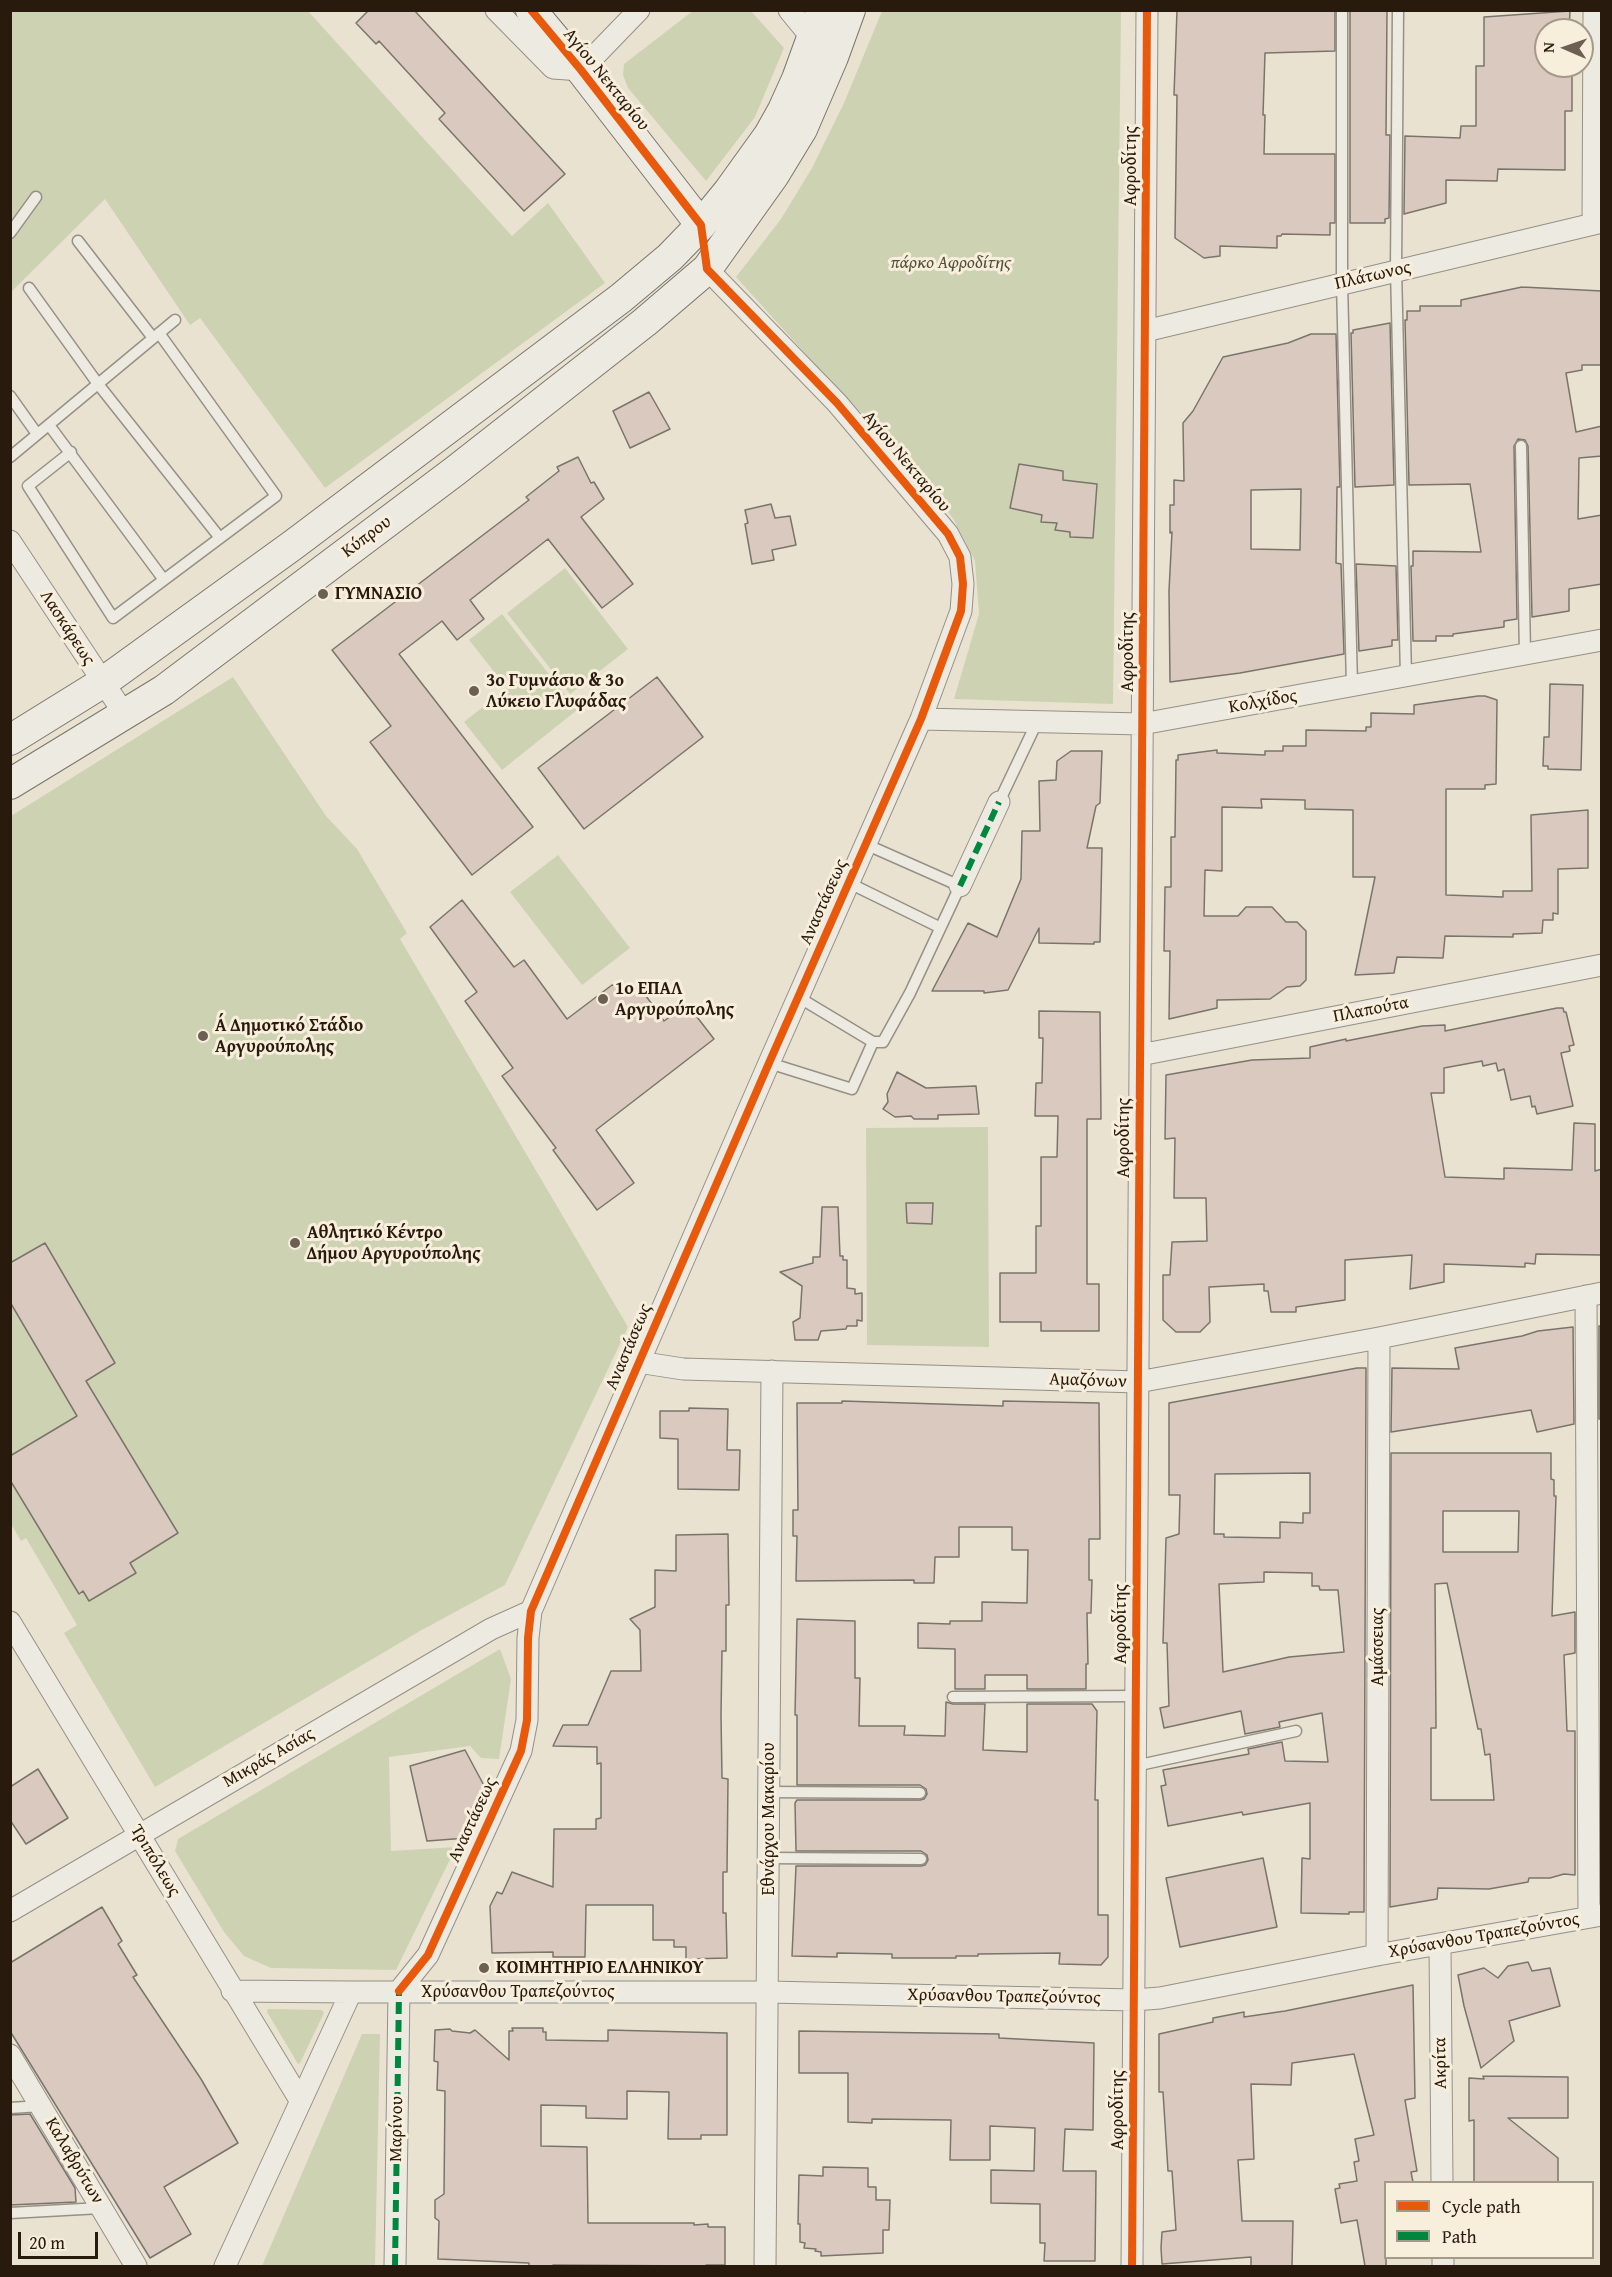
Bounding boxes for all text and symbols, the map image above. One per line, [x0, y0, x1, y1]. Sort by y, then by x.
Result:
north arrow [1534, 18, 1594, 78]
street label: Αγίου Νεκταρίου [558, 24, 654, 136]
text: N [1536, 42, 1560, 53]
street label: Αφροδίτης [1120, 126, 1142, 206]
park label: πάρκο Αφροδίτης [891, 252, 1011, 274]
street label: Πλάτωνος [1333, 257, 1413, 295]
street label: Αγίου Νεκταρίου [857, 407, 955, 517]
street label: Κύπρου [338, 511, 396, 563]
place label: ΓΥΜΝΑΣΙΟ [335, 583, 422, 605]
street label: Λασκάρεως [35, 586, 99, 670]
marker: ΓΥΜΝΑΣΙΟ [316, 587, 330, 601]
street label: Αφροδίτης [1117, 612, 1139, 692]
place label: 3ο Γυμνάσιο & 3ο Λύκειο Γλυφάδας [486, 670, 626, 712]
marker: 3ο Γυμνάσιο & 3ο Λύκειο Γλυφάδας [467, 684, 481, 698]
street label: Κολχίδος [1227, 685, 1299, 719]
street label: Αναστάσεως [795, 856, 853, 948]
place label: 1o ΕΠΑΛ Αργυρούπολης [615, 978, 734, 1020]
marker: 1o ΕΠΑΛ Αργυρούπολης [596, 992, 610, 1006]
street label: Πλαπούτα [1331, 992, 1411, 1028]
place label: Α΄ Δημοτικό Στάδιο Αργυρούπολης [215, 1015, 363, 1058]
marker: Α΄ Δημοτικό Στάδιο Αργυρούπολης [196, 1029, 210, 1043]
street label: Αφροδίτης [1113, 1098, 1135, 1178]
place label: Αθλητικό Κέντρο Δήμου Αργυρούπολης [307, 1222, 481, 1264]
marker: Αθλητικό Κέντρο Δήμου Αργυρούπολης [288, 1236, 302, 1250]
street label: Αναστάσεως [601, 1301, 657, 1393]
street label: Αμαζόνων [1049, 1369, 1127, 1393]
street label: Αφροδίτης [1110, 1584, 1132, 1664]
street label: Αμάσσειας [1367, 1608, 1389, 1686]
street label: Μικράς Ασίας [219, 1723, 319, 1793]
street label: Εθνάρχου Μακαρίου [758, 1742, 780, 1896]
street label: Αναστάσεως [444, 1774, 502, 1866]
street label: Τριπόλεως [125, 1821, 185, 1901]
street label: Χρύσανθου Τραπεζούντος [1387, 1909, 1581, 1963]
place label: ΚΟΙΜΗΤΗΡΙΟ ΕΛΛΗΝΙΚΟΥ [496, 1957, 704, 1979]
marker: ΚΟΙΜΗΤΗΡΙΟ ΕΛΛΗΝΙΚΟΥ [477, 1961, 491, 1975]
street label: Χρύσανθου Τραπεζούντος [421, 1981, 615, 2003]
street label: Χρύσανθου Τραπεζούντος [907, 1985, 1101, 2009]
street label: Ακρίτα [1430, 2037, 1452, 2089]
street label: Αφροδίτης [1107, 2070, 1129, 2150]
street label: Μαρίνου [386, 2096, 408, 2162]
street label: Καλαβρύτων [40, 2114, 108, 2208]
legend [1384, 2181, 1594, 2259]
text: Cycle path [1442, 2193, 1521, 2220]
scale bar [21, 2220, 100, 2258]
text: Path [1442, 2223, 1477, 2250]
text: 20 m [29, 2229, 65, 2256]

